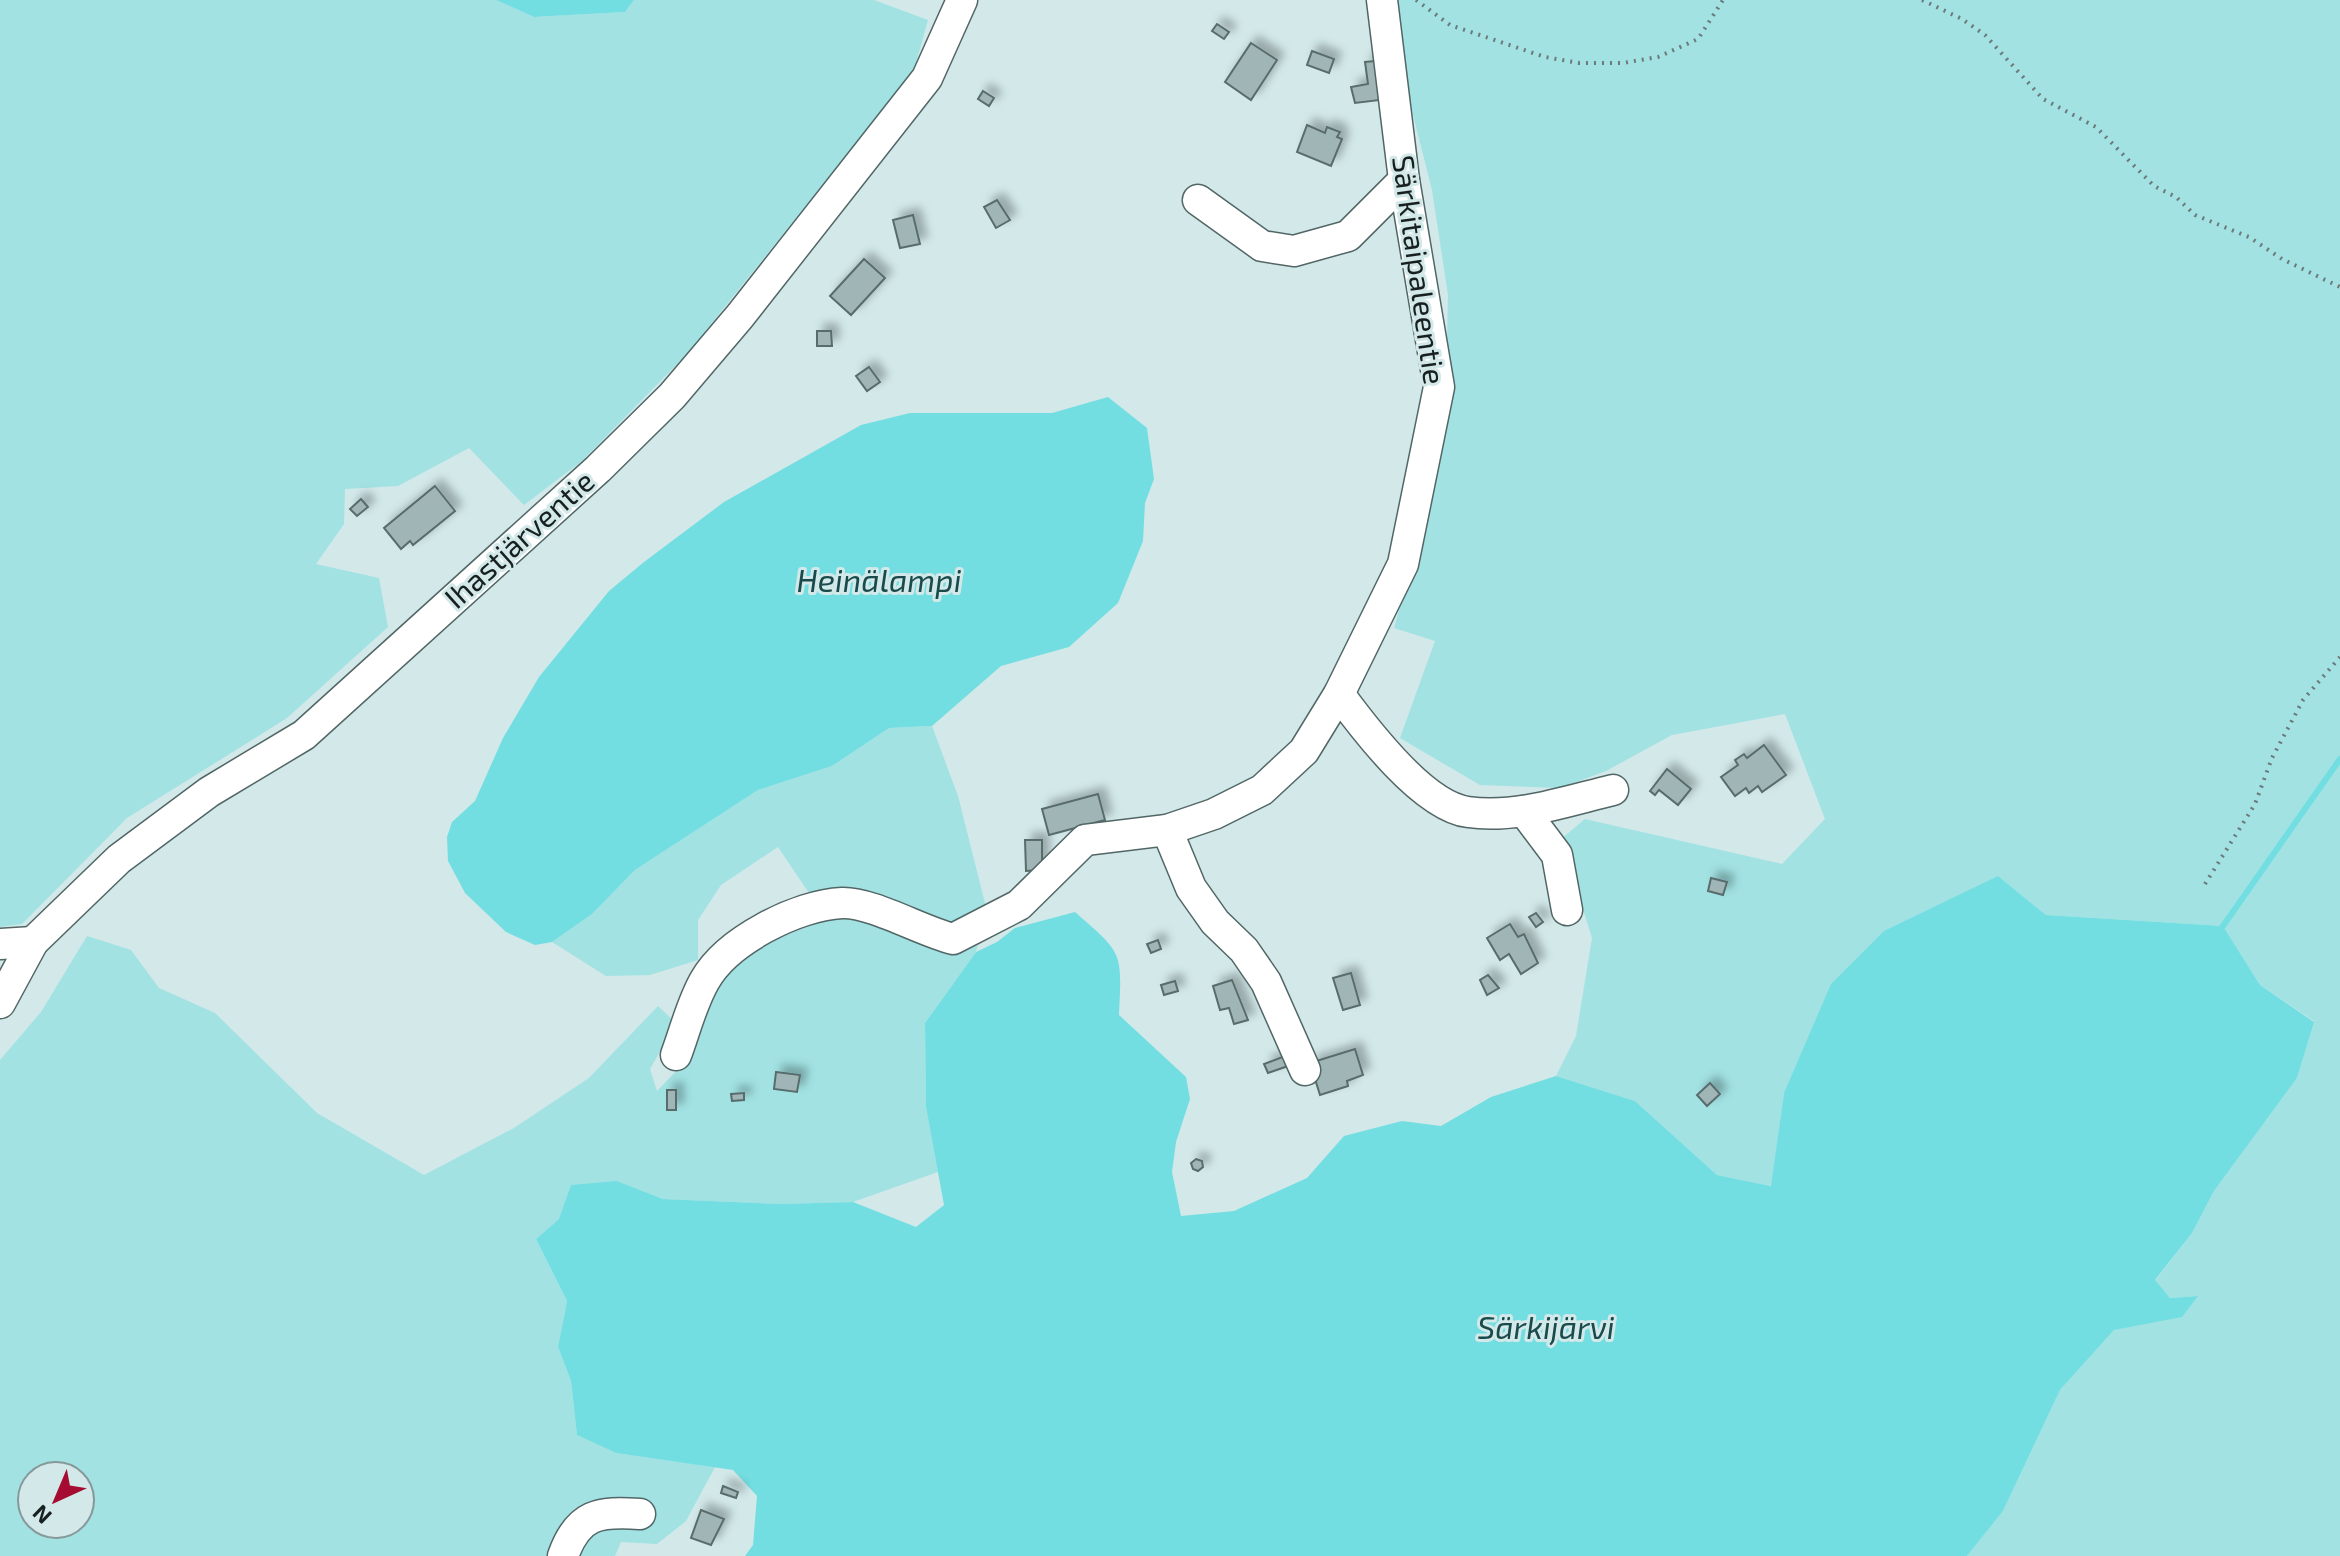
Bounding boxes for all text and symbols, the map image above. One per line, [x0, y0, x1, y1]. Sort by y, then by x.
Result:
street label: Särkitaipaleentie [1386, 153, 1454, 387]
street label: Ihastjärventie [437, 462, 601, 615]
water label: Heinälampi [796, 560, 962, 599]
water label: Särkijärvi [1477, 1307, 1615, 1346]
north arrow [16, 1460, 96, 1540]
text: N [27, 1500, 56, 1530]

